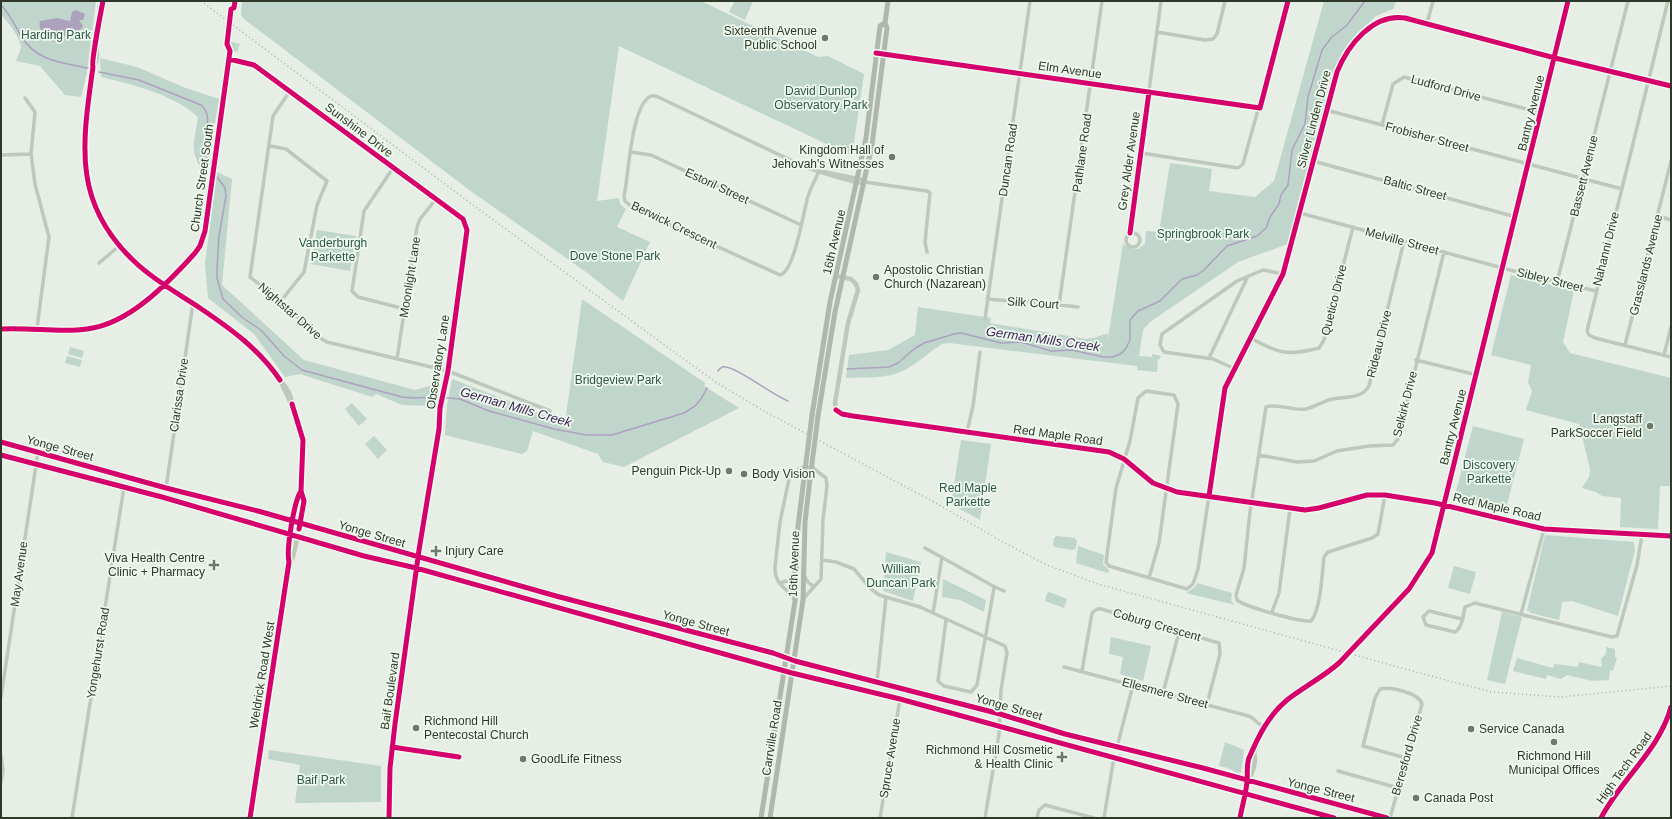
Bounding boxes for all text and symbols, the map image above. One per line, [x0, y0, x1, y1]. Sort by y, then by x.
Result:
place label: Sixteenth Avenue Public School [724, 24, 817, 52]
park label: Harding Park [21, 28, 92, 42]
marker: Sixteenth Avenue Public School [820, 33, 830, 43]
street label: Elm Avenue [1037, 59, 1103, 81]
street label: Silver Linden Drive [1294, 68, 1334, 169]
street label: Ludford Drive [1409, 72, 1483, 104]
street label: Bantry Avenue [1515, 73, 1547, 152]
park label: David Dunlop Observatory Park [774, 84, 869, 112]
street label: Sunshine Drive [322, 100, 396, 160]
street label: Grey Alder Avenue [1115, 110, 1143, 211]
street label: Pathlane Road [1070, 113, 1094, 193]
street label: Frobisher Street [1384, 119, 1471, 155]
street label: Church Street South [188, 123, 216, 233]
street label: Duncan Road [996, 123, 1020, 197]
street label: Bassett Avenue [1567, 134, 1601, 218]
place label: Kingdom Hall of Jehovah's Witnesses [772, 143, 885, 171]
marker: Kingdom Hall of Jehovah's Witnesses [887, 152, 897, 162]
street label: Estoril Street [683, 165, 752, 207]
street label: Baltic Street [1382, 173, 1449, 203]
street label: Berwick Crescent [629, 198, 720, 252]
street label: 16th Avenue [820, 208, 848, 276]
street label: Nahanni Drive [1590, 210, 1622, 288]
street label: Grasslands Avenue [1627, 213, 1665, 317]
street label: Melville Street [1364, 224, 1441, 258]
park label: Springbrook Park [1157, 227, 1250, 241]
street label: Moonlight Lane [397, 235, 423, 319]
park label: Vanderburgh Parkette [299, 236, 367, 264]
park label: Dove Stone Park [570, 249, 661, 263]
place label: Apostolic Christian Church (Nazarean) [884, 263, 986, 291]
street label: Quetico Drive [1318, 263, 1350, 337]
street label: Sibley Street [1515, 265, 1585, 295]
marker: Apostolic Christian Church (Nazarean) [871, 272, 881, 282]
street label: Nightstar Drive [255, 280, 325, 343]
street label: Silk Court [1007, 294, 1060, 312]
street label: Rideau Drive [1364, 308, 1394, 379]
street label: Observatory Lane [424, 313, 452, 410]
water label: German Mills Creek [985, 324, 1102, 355]
street label: Clarissa Drive [167, 357, 191, 433]
street label: Selkirk Drive [1390, 369, 1420, 438]
park label: Bridgeview Park [575, 373, 662, 387]
water label: German Mills Creek [459, 384, 575, 430]
street label: Bantry Avenue [1437, 387, 1469, 466]
place label: Langstaff ParkSoccer Field [1551, 412, 1643, 440]
marker: Langstaff ParkSoccer Field [1645, 421, 1655, 431]
street label: Red Maple Road [1012, 422, 1104, 448]
street label: Yonge Street [25, 432, 96, 464]
park label: Discovery Parkette [1463, 458, 1515, 486]
place label: Penguin Pick-Up [632, 464, 721, 478]
marker: Penguin Pick-Up [724, 466, 734, 476]
place label: Body Vision [752, 467, 815, 481]
marker: Body Vision [739, 469, 749, 479]
park label: Red Maple Parkette [939, 481, 997, 509]
street label: Red Maple Road [1452, 490, 1542, 524]
street label: Yonge Street [337, 518, 408, 550]
street label: 16th Avenue [786, 530, 802, 597]
street label: May Avenue [7, 540, 31, 608]
place label: Injury Care [445, 544, 504, 558]
marker: Injury Care [430, 545, 442, 557]
place label: Viva Health Centre Clinic + Pharmacy [105, 551, 205, 579]
marker: Viva Health Centre Clinic + Pharmacy [208, 559, 220, 571]
park label: William Duncan Park [866, 562, 937, 590]
street label: Yongehurst Road [84, 606, 112, 700]
street label: Coburg Crescent [1111, 606, 1203, 644]
street label: Yonge Street [661, 607, 732, 639]
street label: Weldrick Road West [247, 620, 277, 730]
street label: Baif Boulevard [378, 651, 402, 731]
street label: Ellesmere Street [1120, 675, 1210, 711]
street label: Yonge Street [974, 691, 1045, 723]
street label: Carrville Road [759, 699, 785, 777]
street label: Beresford Drive [1389, 713, 1425, 797]
place label: Richmond Hill Pentecostal Church [424, 714, 529, 742]
street label: Spruce Avenue [877, 717, 903, 799]
place label: Service Canada [1479, 722, 1565, 736]
marker: Richmond Hill Pentecostal Church [411, 723, 421, 733]
marker: Service Canada [1466, 724, 1476, 734]
street label: High Tech Road [1593, 729, 1655, 807]
marker: Richmond Hill Municipal Offices [1549, 737, 1559, 747]
place label: Richmond Hill Cosmetic & Health Clinic [926, 743, 1053, 771]
place label: Richmond Hill Municipal Offices [1508, 749, 1600, 777]
marker: Richmond Hill Cosmetic & Health Clinic [1056, 751, 1068, 763]
place label: GoodLife Fitness [531, 752, 622, 766]
marker: GoodLife Fitness [518, 754, 528, 764]
park label: Baif Park [297, 773, 346, 787]
street label: Yonge Street [1286, 775, 1357, 805]
place label: Canada Post [1424, 791, 1494, 805]
marker: Canada Post [1411, 793, 1421, 803]

